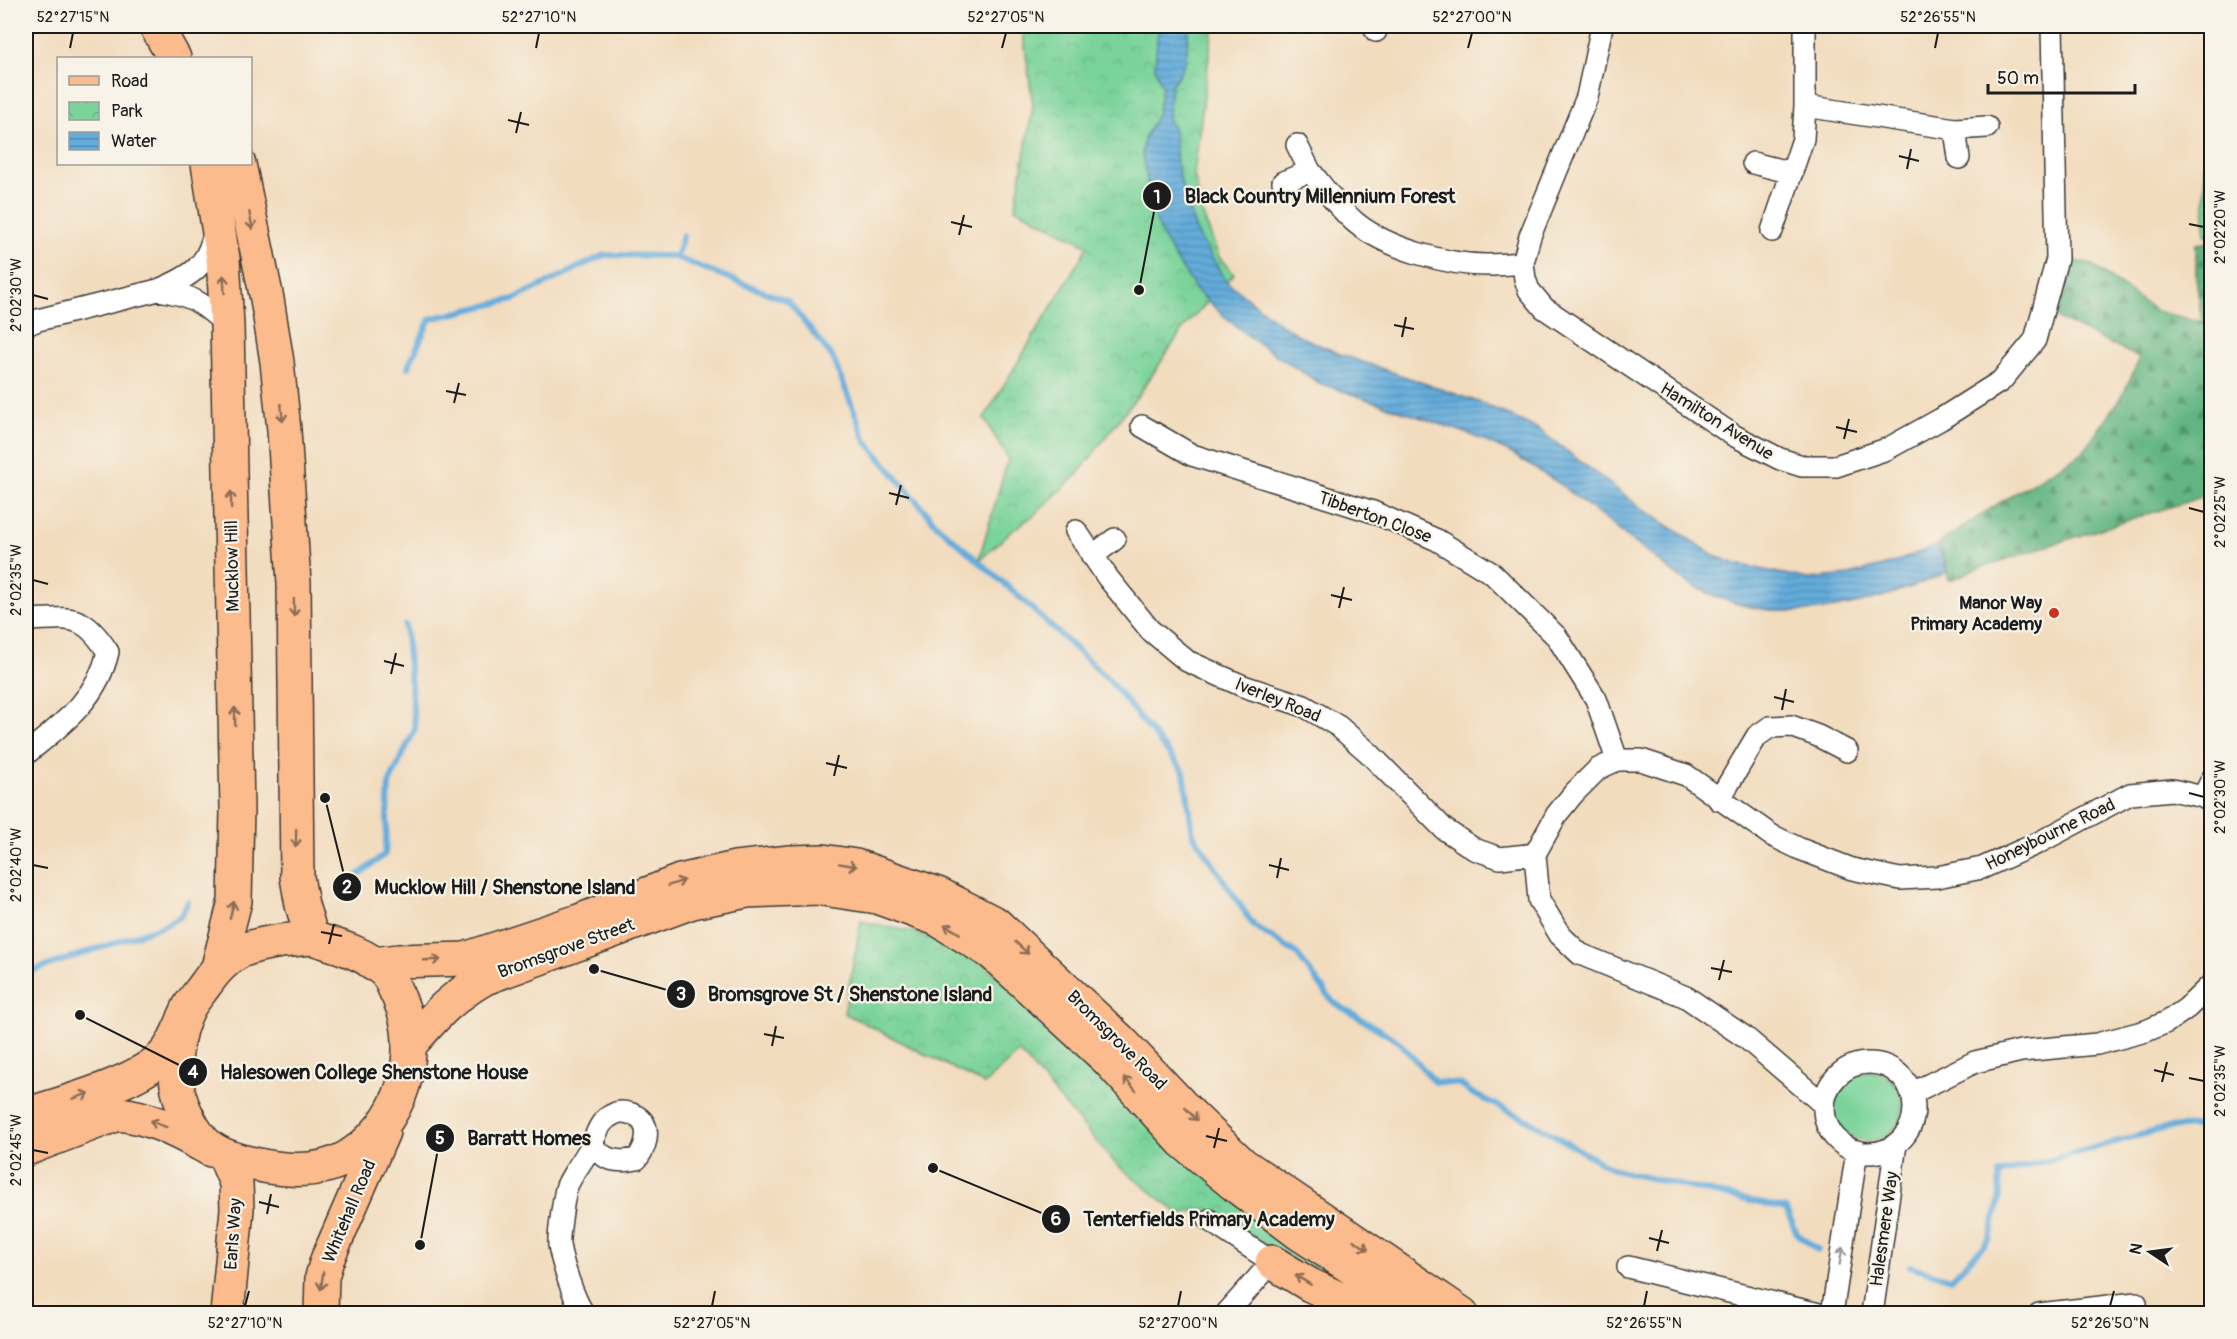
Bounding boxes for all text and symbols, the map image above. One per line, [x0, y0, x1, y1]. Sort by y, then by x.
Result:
text: 52°27'15"N [37, 8, 109, 27]
text: 52°27'10"N [502, 8, 576, 27]
text: 52°27'05"N [968, 8, 1044, 27]
text: 52°27'00"N [1432, 8, 1512, 27]
text: 52°26'55"N [1900, 8, 1976, 27]
legend [57, 57, 252, 165]
scale bar [1988, 57, 2135, 95]
text: 50 m [1997, 67, 2039, 90]
text: Road [111, 70, 148, 93]
text: Park [111, 100, 143, 123]
text: Water [111, 130, 157, 153]
callout: Black Country Millennium Forest [1142, 177, 1467, 215]
text: Black Country Millennium Forest [1185, 184, 1456, 209]
text: 1 [1153, 186, 1161, 209]
text: 2°02'20"W [2211, 190, 2230, 264]
one-way arrow [246, 210, 257, 230]
text: 2°02'30"W [7, 258, 26, 332]
one-way arrow [219, 274, 230, 294]
street label: Hamilton Avenue [1656, 377, 1778, 466]
one-way arrow [277, 403, 288, 422]
text: 2°02'25"W [2211, 476, 2230, 548]
street label: Tibberton Close [1315, 486, 1435, 549]
one-way arrow [225, 490, 237, 510]
street label: Mucklow Hill [220, 520, 245, 612]
text: 2°02'35"W [7, 544, 26, 616]
place label: Manor Way Primary Academy [1910, 592, 2042, 636]
one-way arrow [288, 597, 300, 617]
marker: Manor Way Primary Academy [2047, 606, 2061, 620]
street label: Iverley Road [1232, 673, 1324, 728]
one-way arrow [229, 706, 241, 726]
text: 2°02'30"W [2211, 760, 2230, 834]
street label: Honeybourne Road [1981, 793, 2119, 876]
text: 2°02'40"W [7, 828, 26, 902]
one-way arrow [290, 828, 302, 848]
one-way arrow [838, 860, 857, 871]
callout: Mucklow Hill / Shenstone Island [332, 868, 648, 906]
text: Mucklow Hill / Shenstone Island [374, 875, 636, 900]
text: 2 [342, 876, 352, 899]
one-way arrow [667, 877, 686, 888]
one-way arrow [227, 901, 239, 920]
street label: Bromsgrove Street [495, 913, 638, 984]
one-way arrow [944, 922, 961, 934]
one-way arrow [1014, 941, 1029, 955]
one-way arrow [421, 954, 441, 965]
callout: Bromsgrove St / Shenstone Island [666, 975, 1005, 1013]
text: Bromsgrove St / Shenstone Island [708, 982, 992, 1007]
text: 3 [676, 983, 686, 1006]
street label: Bromsgrove Road [1062, 986, 1171, 1095]
text: 2°02'35"W [2211, 1045, 2230, 1117]
callout: Halesowen College Shenstone House [178, 1053, 540, 1091]
text: Halesowen College Shenstone House [220, 1060, 529, 1085]
text: 4 [188, 1061, 199, 1084]
one-way arrow [1123, 1077, 1137, 1092]
one-way arrow [71, 1090, 90, 1101]
one-way arrow [1183, 1107, 1198, 1122]
text: 2°02'45"W [7, 1114, 26, 1186]
one-way arrow [150, 1117, 168, 1128]
callout: Barratt Homes [425, 1119, 603, 1157]
text: Barratt Homes [467, 1126, 591, 1151]
text: 5 [435, 1127, 445, 1150]
street label: Whitehall Road [317, 1156, 382, 1266]
street label: Halesmere Way [1865, 1170, 1904, 1288]
street label: Earls Way [220, 1197, 247, 1271]
callout: Tenterfields Primary Academy [1041, 1200, 1346, 1238]
text: Tenterfields Primary Academy [1082, 1207, 1335, 1232]
text: 6 [1051, 1208, 1061, 1231]
north arrow [2120, 1222, 2180, 1282]
one-way arrow [1353, 1239, 1369, 1251]
text: N [2125, 1241, 2147, 1256]
one-way arrow [1835, 1246, 1846, 1266]
one-way arrow [317, 1271, 328, 1291]
one-way arrow [1295, 1274, 1312, 1286]
text: 52°27'10"N [208, 1314, 282, 1333]
text: 52°27'05"N [674, 1314, 750, 1333]
text: 52°27'00"N [1138, 1314, 1218, 1333]
text: 52°26'55"N [1606, 1314, 1682, 1333]
text: 52°26'50"N [2071, 1314, 2149, 1333]

